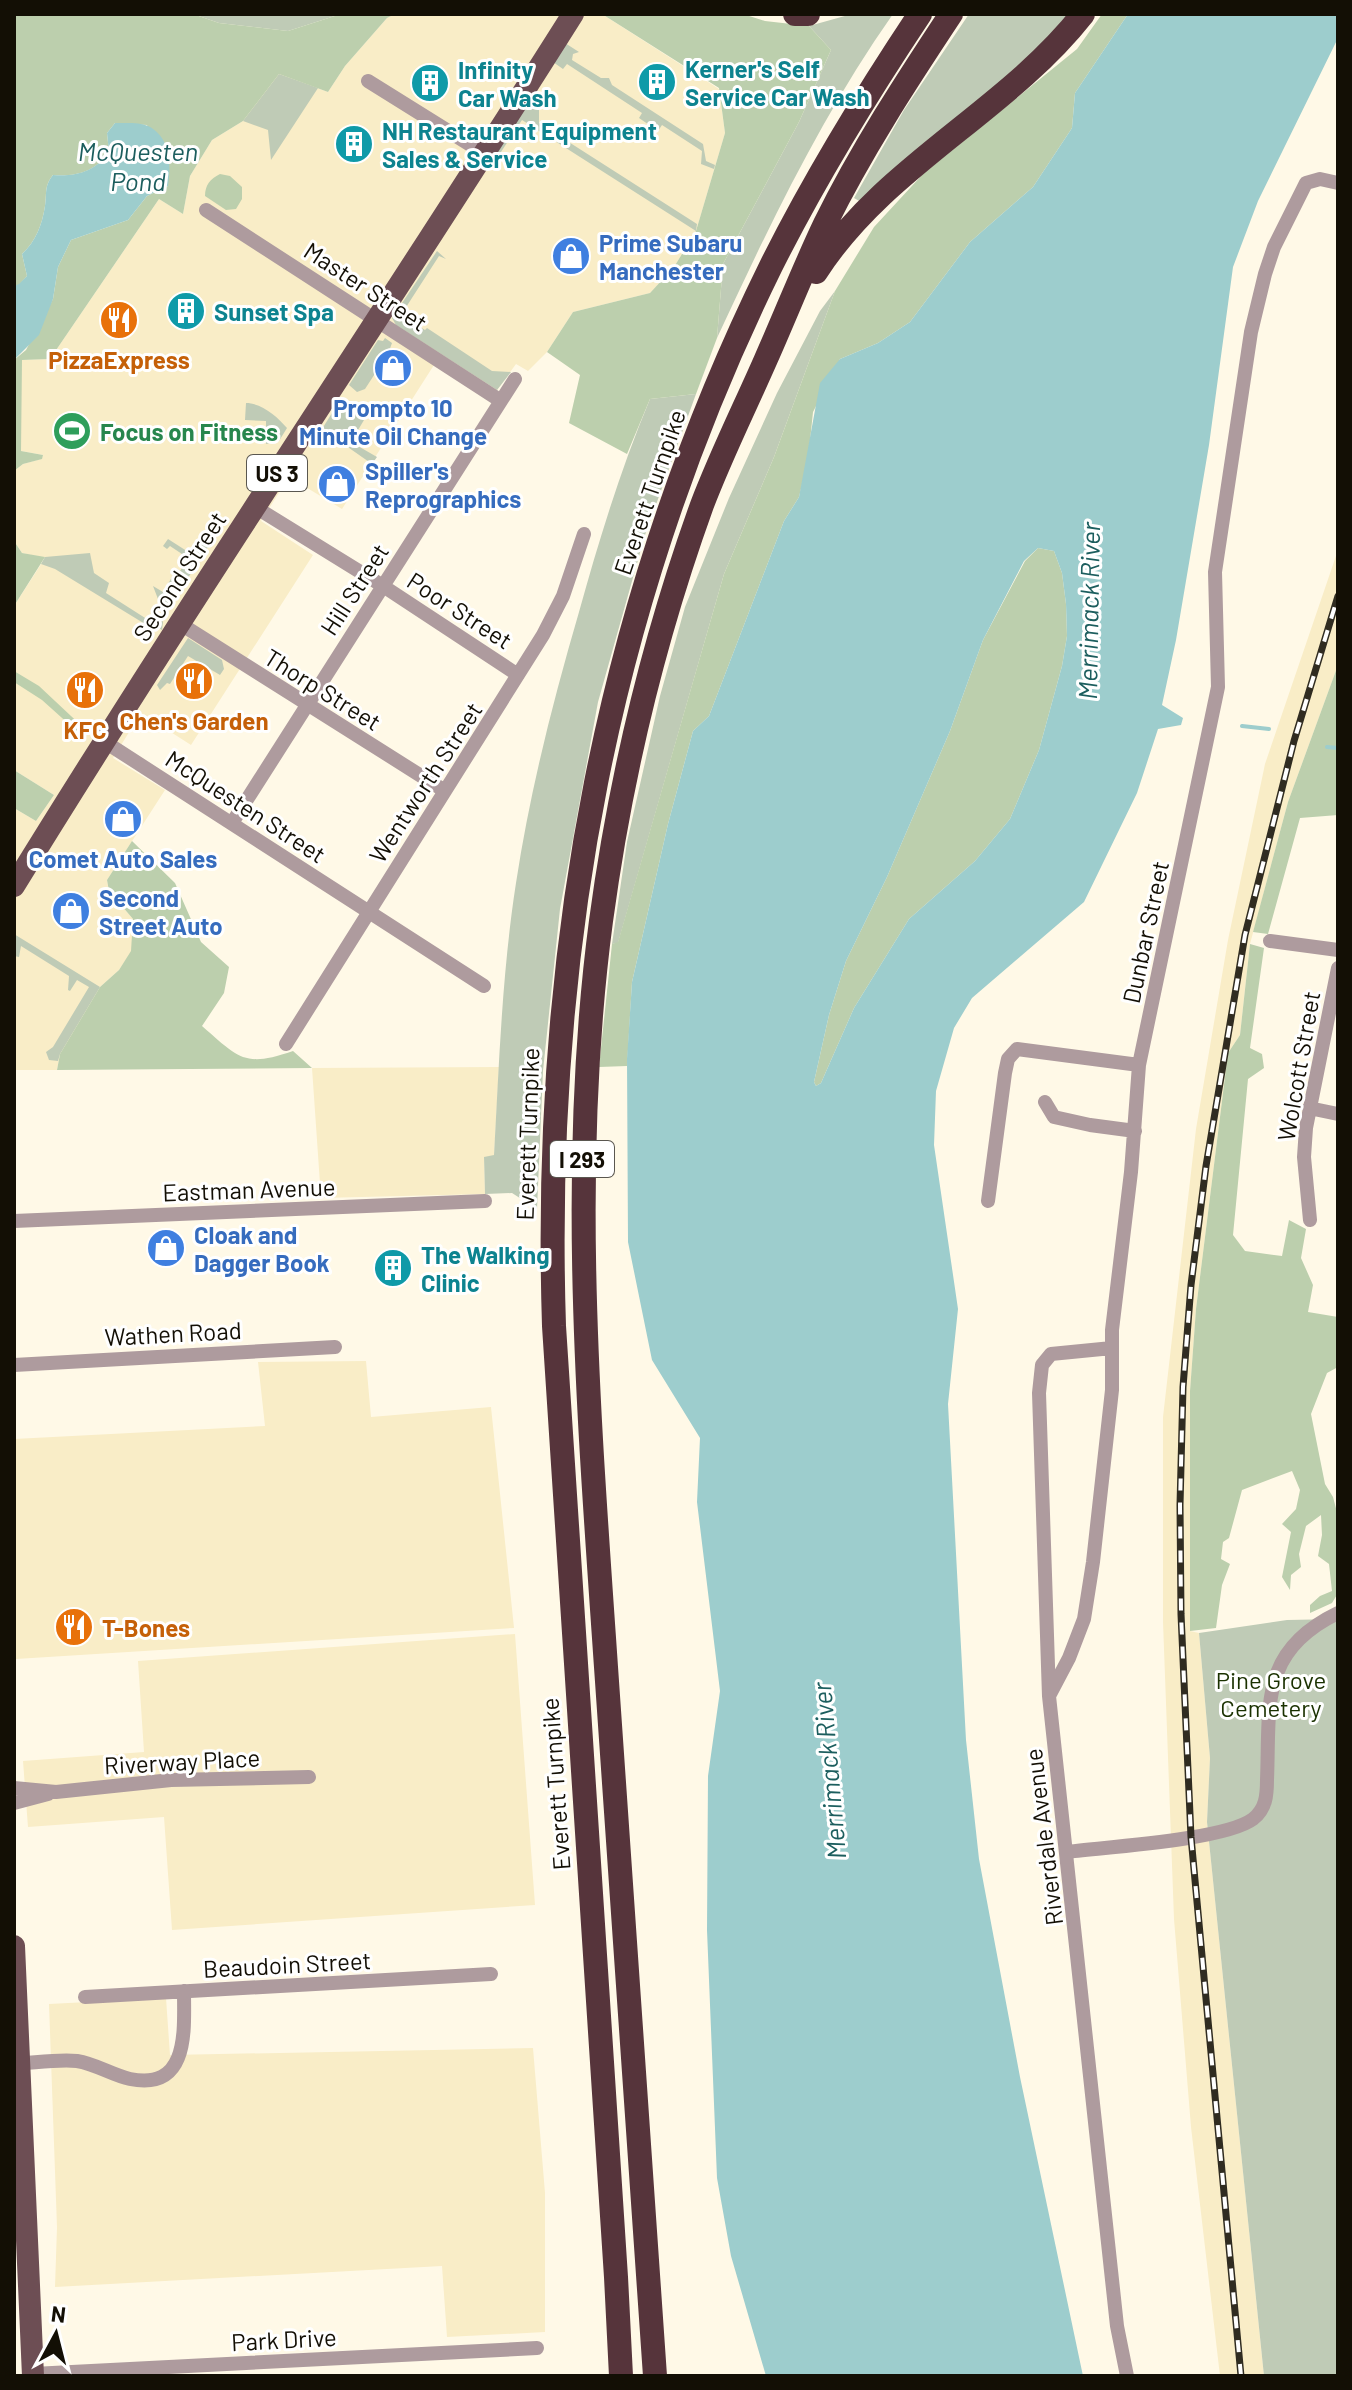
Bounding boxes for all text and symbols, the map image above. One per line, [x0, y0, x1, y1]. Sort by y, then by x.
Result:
place label: Kerner's Self Service Car Wash [685, 54, 870, 111]
place label: Infinity Car Wash [458, 55, 557, 112]
building icon: Kerner's Self Service Car Wash [636, 61, 678, 103]
building icon: Infinity Car Wash [409, 62, 451, 104]
place label: NH Restaurant Equipment Sales & Service [382, 116, 657, 173]
building icon: NH Restaurant Equipment Sales & Service [333, 123, 375, 165]
water label: McQuesten Pond [78, 135, 198, 196]
place label: Prime Subaru Manchester [599, 228, 742, 285]
street label: Master Street [299, 235, 433, 337]
shop icon: Prime Subaru Manchester [550, 235, 592, 277]
building icon: Sunset Spa [165, 290, 207, 332]
place label: Sunset Spa [214, 297, 334, 326]
restaurant icon: PizzaExpress [98, 299, 140, 341]
place label: PizzaExpress [48, 345, 190, 374]
shop icon: Prompto 10 Minute Oil Change [372, 347, 414, 389]
place label: Prompto 10 Minute Oil Change [299, 393, 487, 450]
street label: Everett Turnpike [607, 406, 691, 578]
sports icon: Focus on Fitness [51, 410, 93, 452]
place label: Focus on Fitness [100, 417, 278, 446]
road number: US 3 [247, 455, 307, 491]
place label: Spiller's Reprographics [365, 456, 521, 513]
shop icon: Spiller's Reprographics [316, 463, 358, 505]
street label: Second Street [126, 506, 232, 646]
water label: Merrimack River [1071, 521, 1105, 700]
street label: Hill Street [314, 538, 394, 640]
street label: Poor Street [402, 565, 518, 655]
street label: Thorp Street [259, 642, 387, 736]
restaurant icon: Chen's Garden [173, 660, 215, 702]
restaurant icon: KFC [64, 669, 106, 711]
street label: Wentworth Street [362, 696, 488, 868]
place label: Chen's Garden [119, 706, 269, 735]
place label: KFC [63, 715, 107, 744]
street label: McQuesten Street [161, 743, 331, 869]
shop icon: Comet Auto Sales [102, 798, 144, 840]
place label: Comet Auto Sales [29, 844, 217, 873]
street label: Dunbar Street [1116, 858, 1174, 1006]
place label: Second Street Auto [99, 883, 223, 940]
shop icon: Second Street Auto [50, 890, 92, 932]
street label: Wolcott Street [1271, 989, 1325, 1143]
street label: Everett Turnpike [509, 1047, 545, 1221]
road number: I 293 [550, 1141, 614, 1177]
street label: Eastman Avenue [162, 1171, 336, 1207]
place label: Cloak and Dagger Book [194, 1220, 330, 1277]
shop icon: Cloak and Dagger Book [145, 1227, 187, 1269]
place label: The Walking Clinic [421, 1240, 550, 1297]
building icon: The Walking Clinic [372, 1247, 414, 1289]
street label: Wathen Road [104, 1315, 242, 1351]
restaurant icon: T-Bones [53, 1606, 95, 1648]
place label: T-Bones [102, 1613, 190, 1642]
park label: Pine Grove Cemetery [1216, 1665, 1326, 1722]
water label: Merrimack River [805, 1680, 851, 1861]
street label: Everett Turnpike [535, 1697, 575, 1871]
street label: Riverway Place [103, 1742, 261, 1780]
street label: Riverdale Avenue [1018, 1747, 1068, 1927]
street label: Beaudoin Street [202, 1945, 372, 1983]
north arrow [16, 2294, 96, 2374]
text: N [50, 2299, 67, 2327]
street label: Park Drive [231, 2322, 337, 2356]

